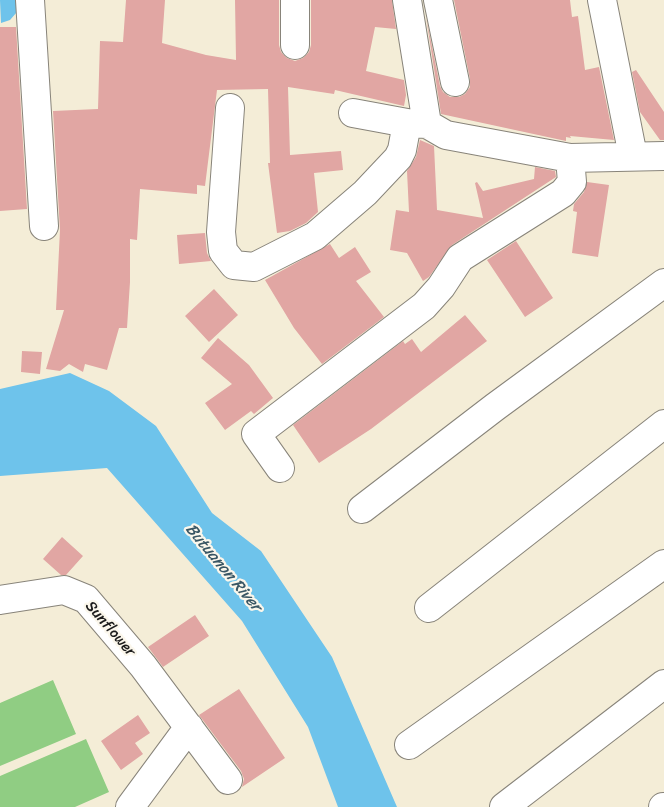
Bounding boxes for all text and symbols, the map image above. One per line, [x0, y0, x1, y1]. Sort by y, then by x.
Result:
water label: Butuanon River [181, 520, 265, 616]
street label: Sunflower [81, 598, 139, 660]

